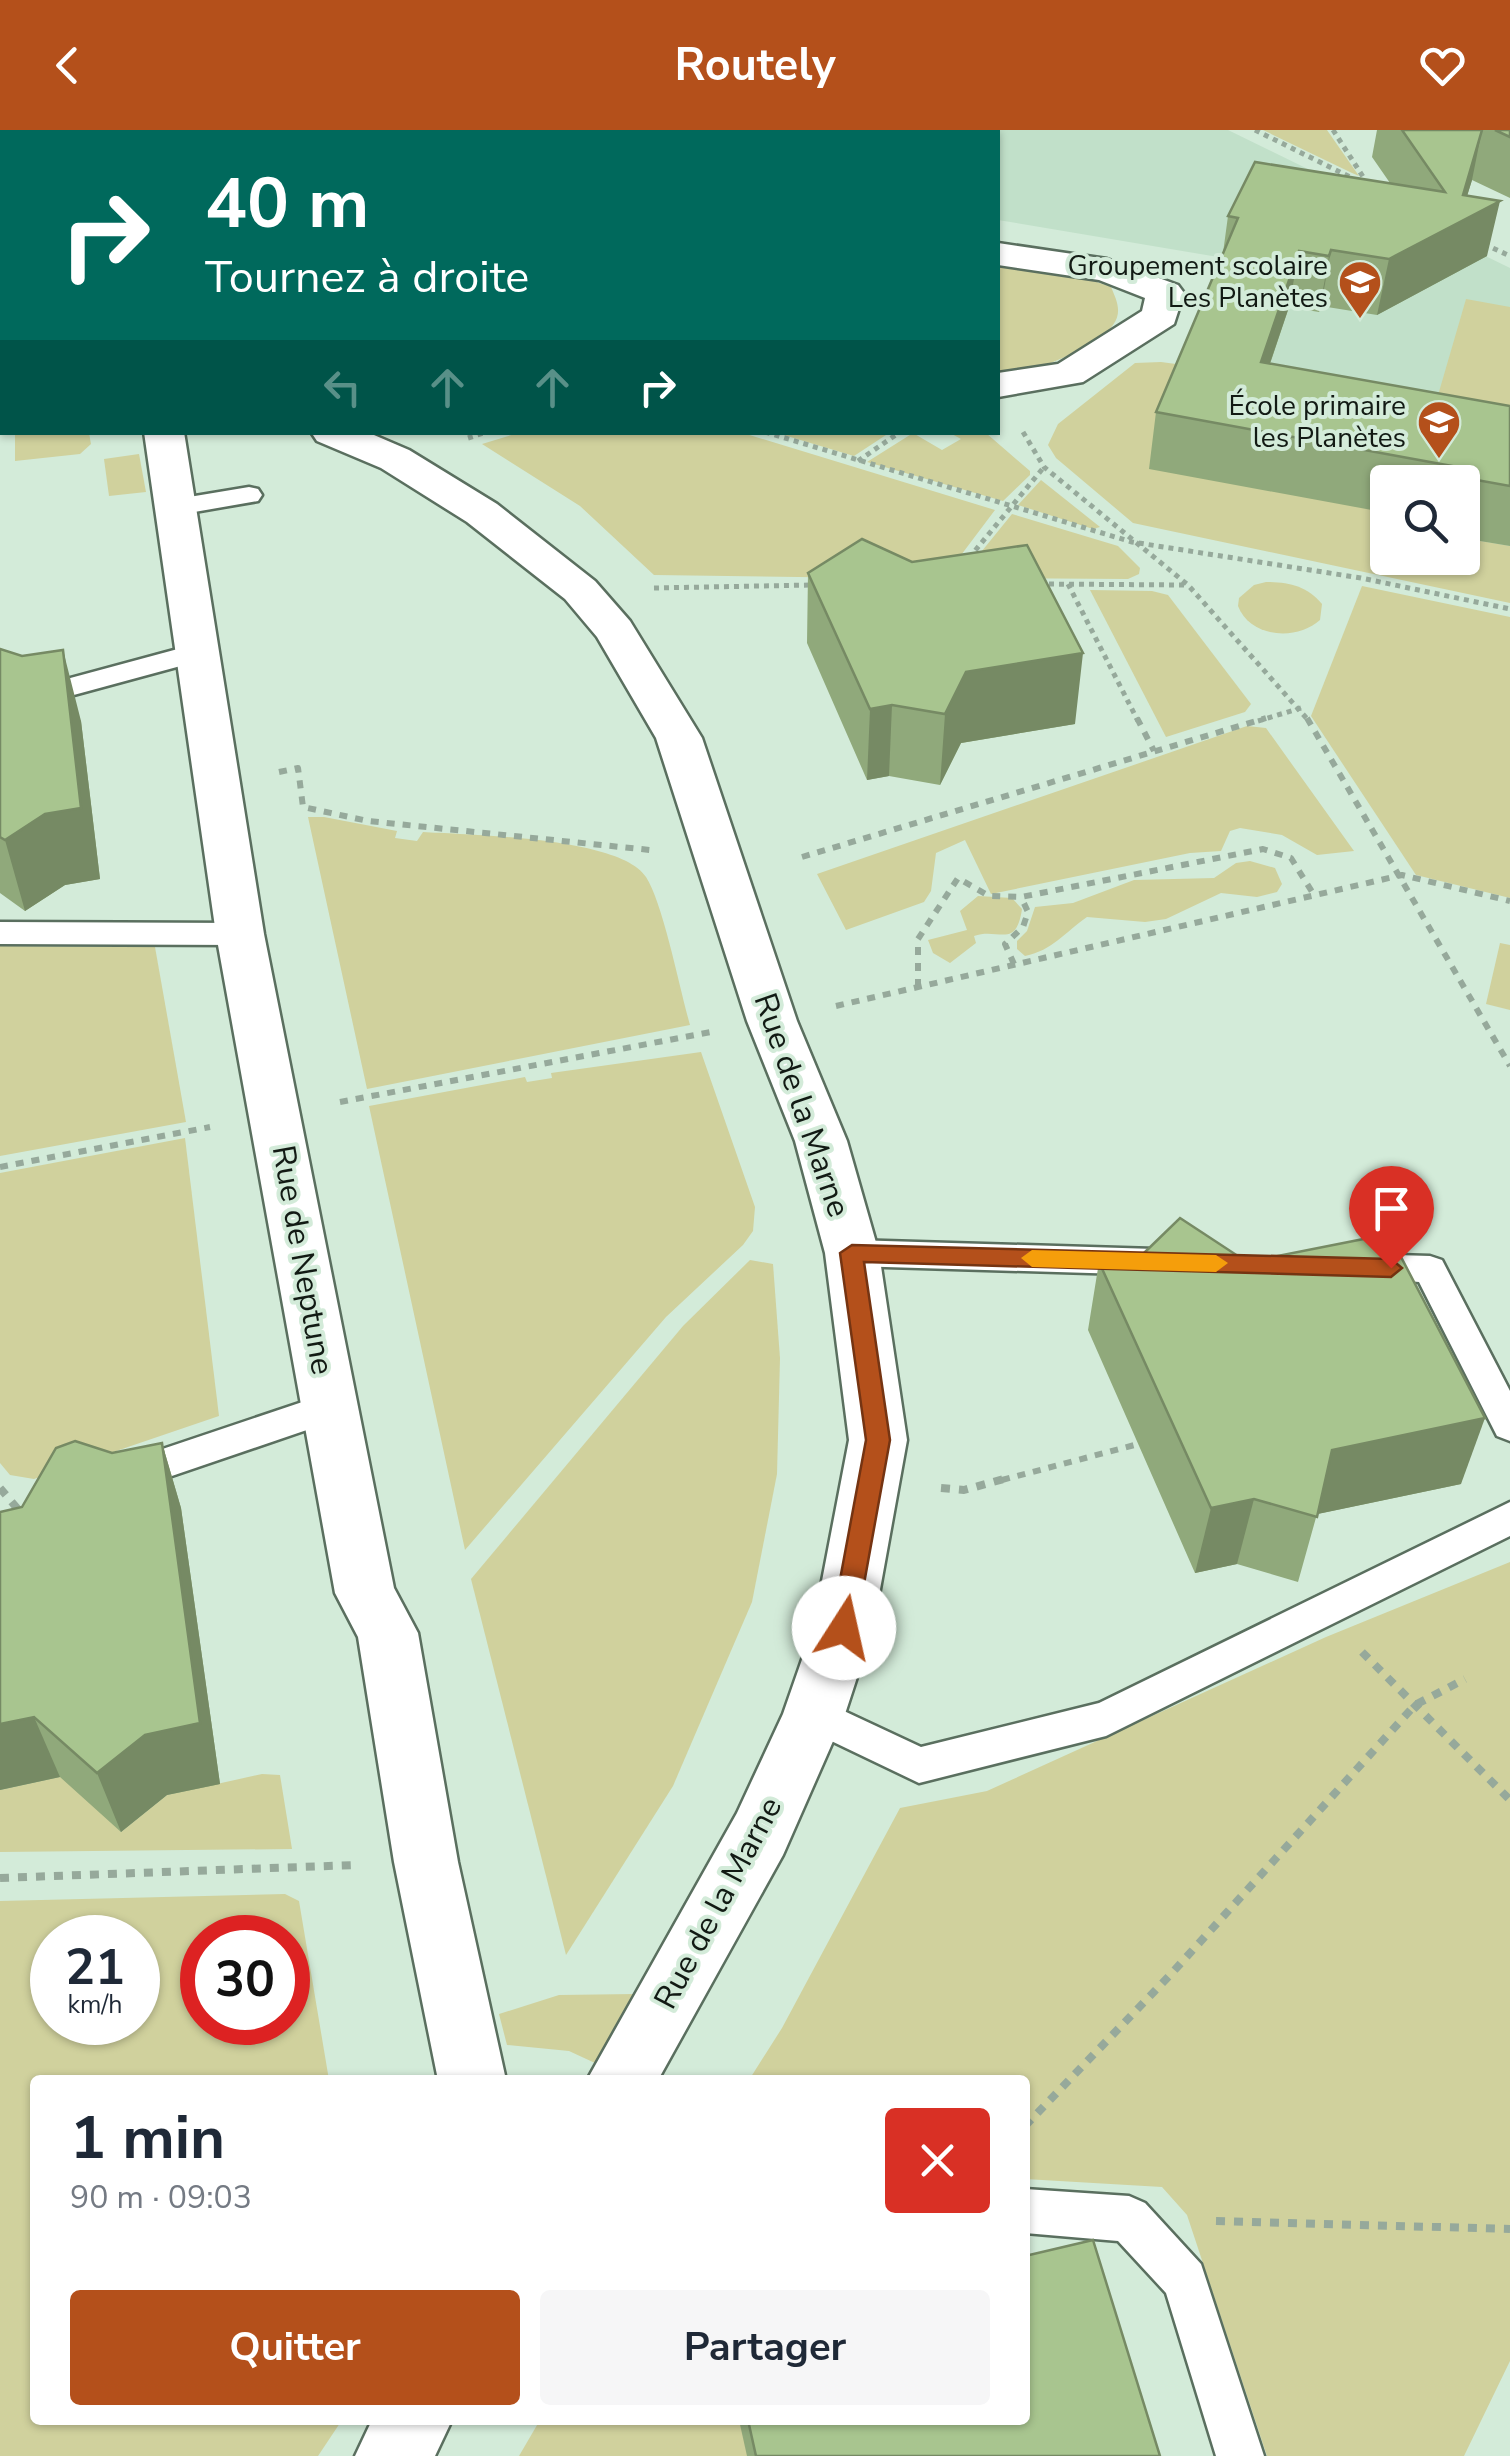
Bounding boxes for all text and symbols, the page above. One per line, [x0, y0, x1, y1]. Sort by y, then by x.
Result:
text: Routely [674, 35, 836, 96]
icon: back [40, 38, 95, 93]
icon: heart [1415, 38, 1470, 93]
text: 40 m [205, 156, 369, 252]
icon: right [40, 170, 170, 300]
text: Tournez à droite [205, 247, 529, 308]
place label: Groupement scolaire Les Planètes [1067, 247, 1328, 317]
school or university icon: Groupement scolaire Les Planètes [1337, 259, 1383, 320]
icon: left [315, 360, 370, 415]
icon: ahead [420, 360, 475, 415]
icon: ahead [525, 360, 580, 415]
icon: right [630, 360, 685, 415]
place label: École primaire les Planètes [1228, 387, 1406, 457]
school or university icon: École primaire les Planètes [1416, 399, 1462, 460]
map controls [1370, 465, 1480, 575]
button: search [1370, 465, 1480, 575]
street label: Rue de la Marne [744, 987, 860, 1223]
street label: Rue de Neptune [262, 1142, 344, 1378]
pin [1349, 1166, 1434, 1269]
icon: arrive [1364, 1181, 1419, 1236]
position arrow [792, 1576, 896, 1680]
street label: Rue de la Marne [644, 1790, 792, 2016]
speed limit sign: 30 [180, 1915, 310, 2045]
text: 21 [65, 1933, 125, 2002]
text: km/h [67, 1988, 123, 2022]
text: 1 min [70, 2097, 225, 2179]
button: close [885, 2108, 990, 2213]
text: 90 m · 09:03 [70, 2176, 252, 2219]
button: Quitter [70, 2290, 520, 2405]
button: Partager [540, 2290, 990, 2405]

